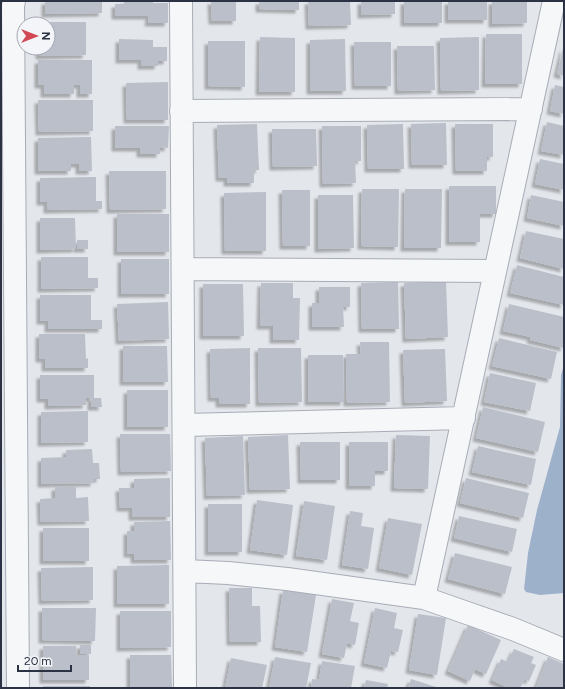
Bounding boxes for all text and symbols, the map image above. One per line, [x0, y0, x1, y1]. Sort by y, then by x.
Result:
north arrow [16, 16, 56, 56]
text: N [39, 32, 52, 40]
scale bar [18, 647, 71, 673]
text: 20 m [24, 654, 52, 668]

